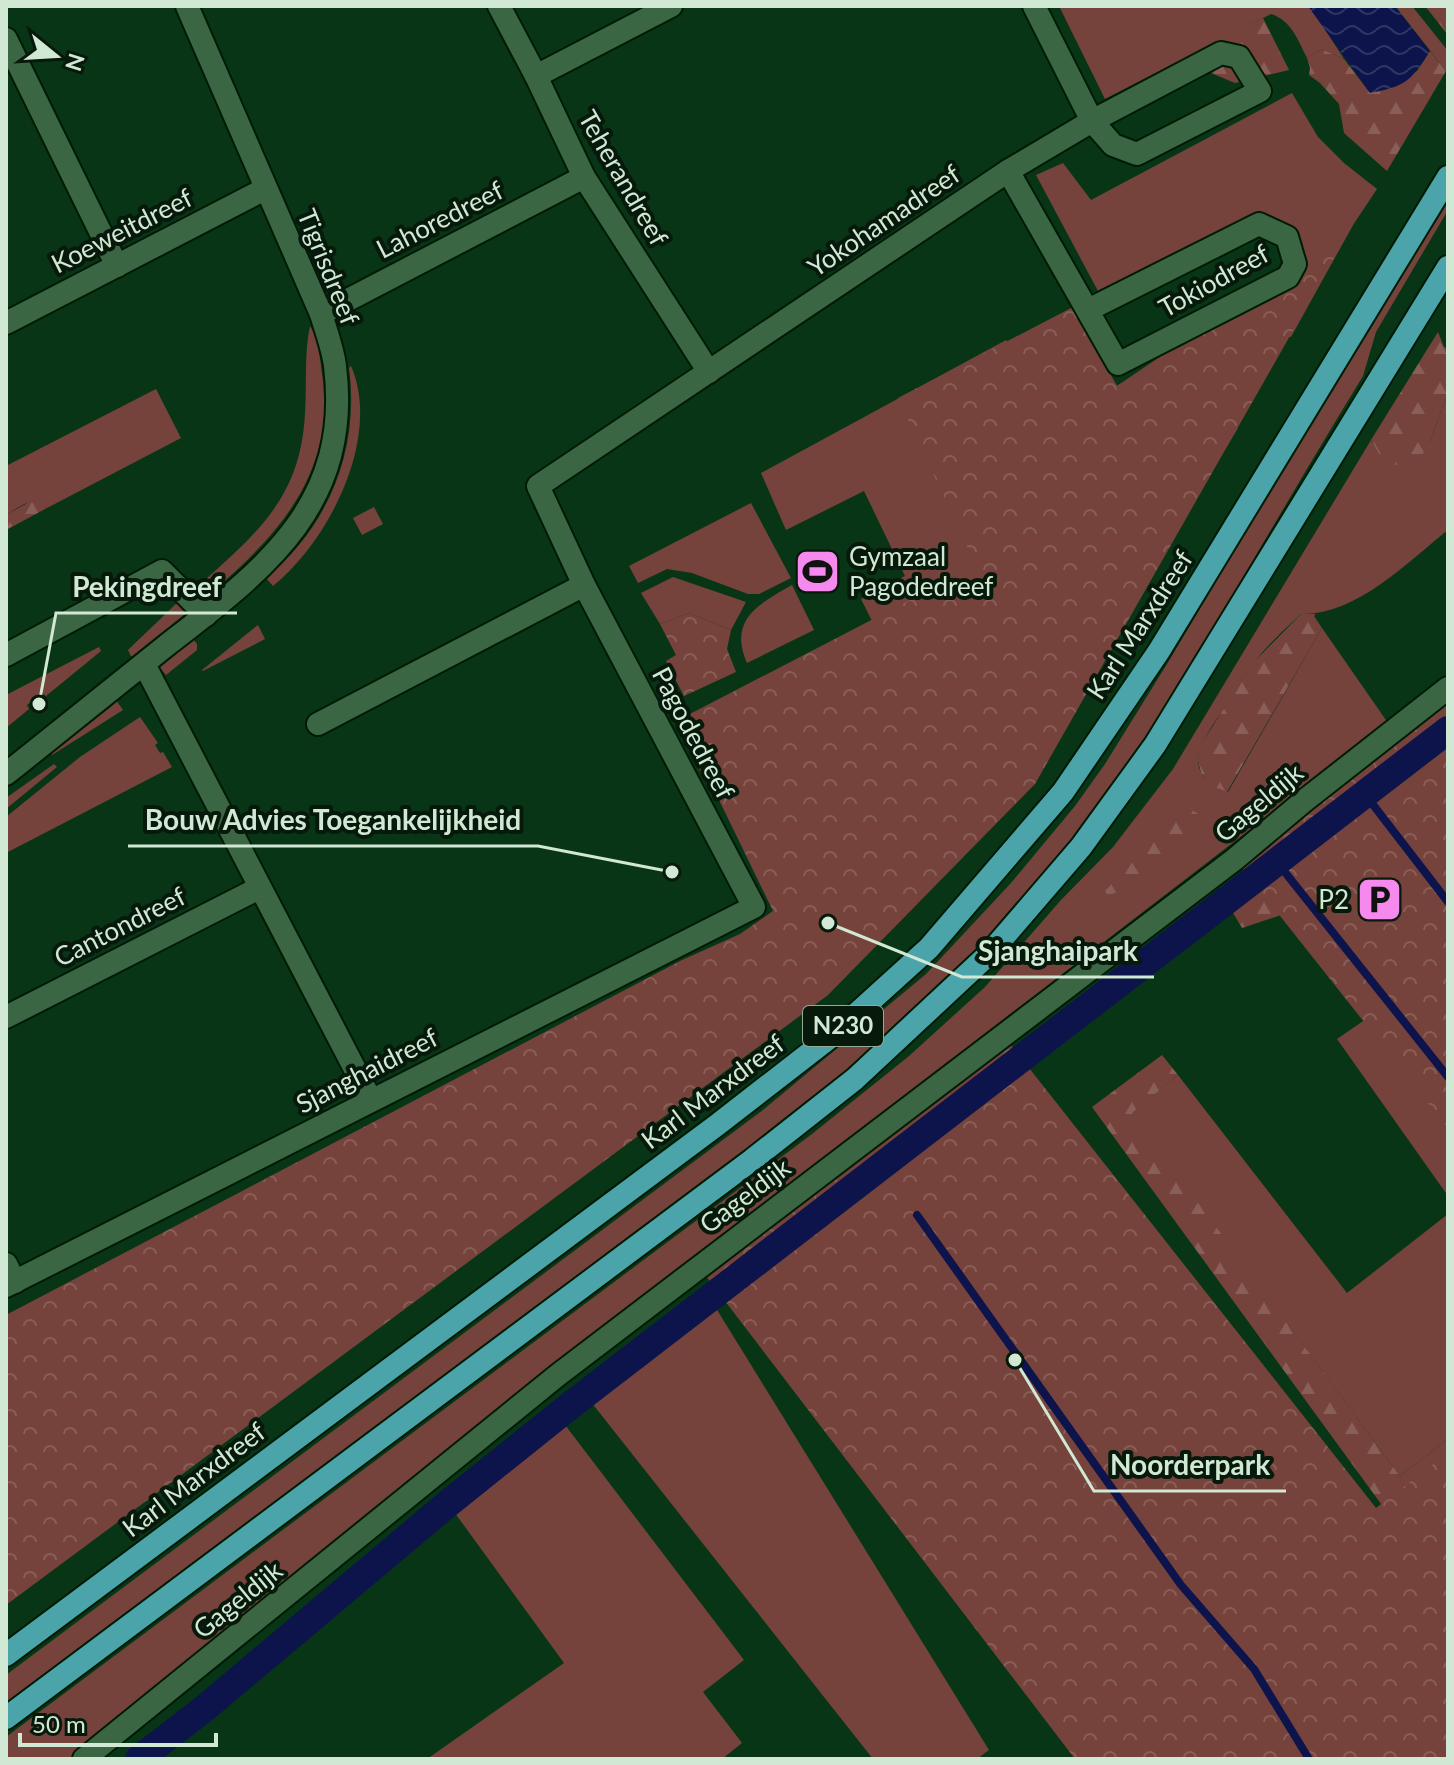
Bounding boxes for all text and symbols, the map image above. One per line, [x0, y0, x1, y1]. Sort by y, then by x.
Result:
north arrow [16, 16, 96, 96]
text: N [60, 50, 91, 75]
street label: Teherandreef [572, 104, 675, 251]
street label: Yokohamadreef [801, 157, 966, 283]
street label: Lahoredreef [371, 173, 508, 265]
street label: Koeweitdreef [46, 181, 197, 279]
street label: Tigrisdreef [291, 204, 367, 329]
street label: Tokiodreef [1153, 237, 1274, 323]
place label: Gymzaal Pagodedreef [849, 540, 993, 602]
street label: Karl Marxdreef [1079, 544, 1199, 705]
sports icon: Gymzaal Pagodedreef [794, 548, 842, 596]
callout: Pekingdreef [56, 561, 237, 613]
text: Pekingdreef [72, 569, 222, 603]
street label: Pagodedreef [646, 661, 742, 804]
street label: Gageldijk [1208, 756, 1310, 848]
callout: Bouw Advies Toegankelijkheid [128, 794, 538, 846]
text: Bouw Advies Toegankelijkheid [145, 802, 521, 836]
parking icon: P2 [1356, 876, 1404, 924]
street label: Cantondreef [49, 879, 191, 973]
place label: P2 [1318, 883, 1349, 915]
callout: Sjanghaipark [962, 925, 1154, 977]
text: Sjanghaipark [978, 933, 1138, 967]
road number: N230 [803, 1006, 883, 1046]
street label: Sjanghaidreef [290, 1021, 443, 1119]
street label: Karl Marxdreef [635, 1027, 790, 1155]
street label: Gageldijk [693, 1150, 797, 1240]
street label: Karl Marxdreef [116, 1415, 271, 1543]
callout: Noorderpark [1094, 1439, 1286, 1491]
text: Noorderpark [1110, 1447, 1270, 1481]
street label: Gageldijk [186, 1553, 289, 1645]
scale bar [20, 1697, 216, 1747]
text: 50 m [32, 1709, 86, 1738]

